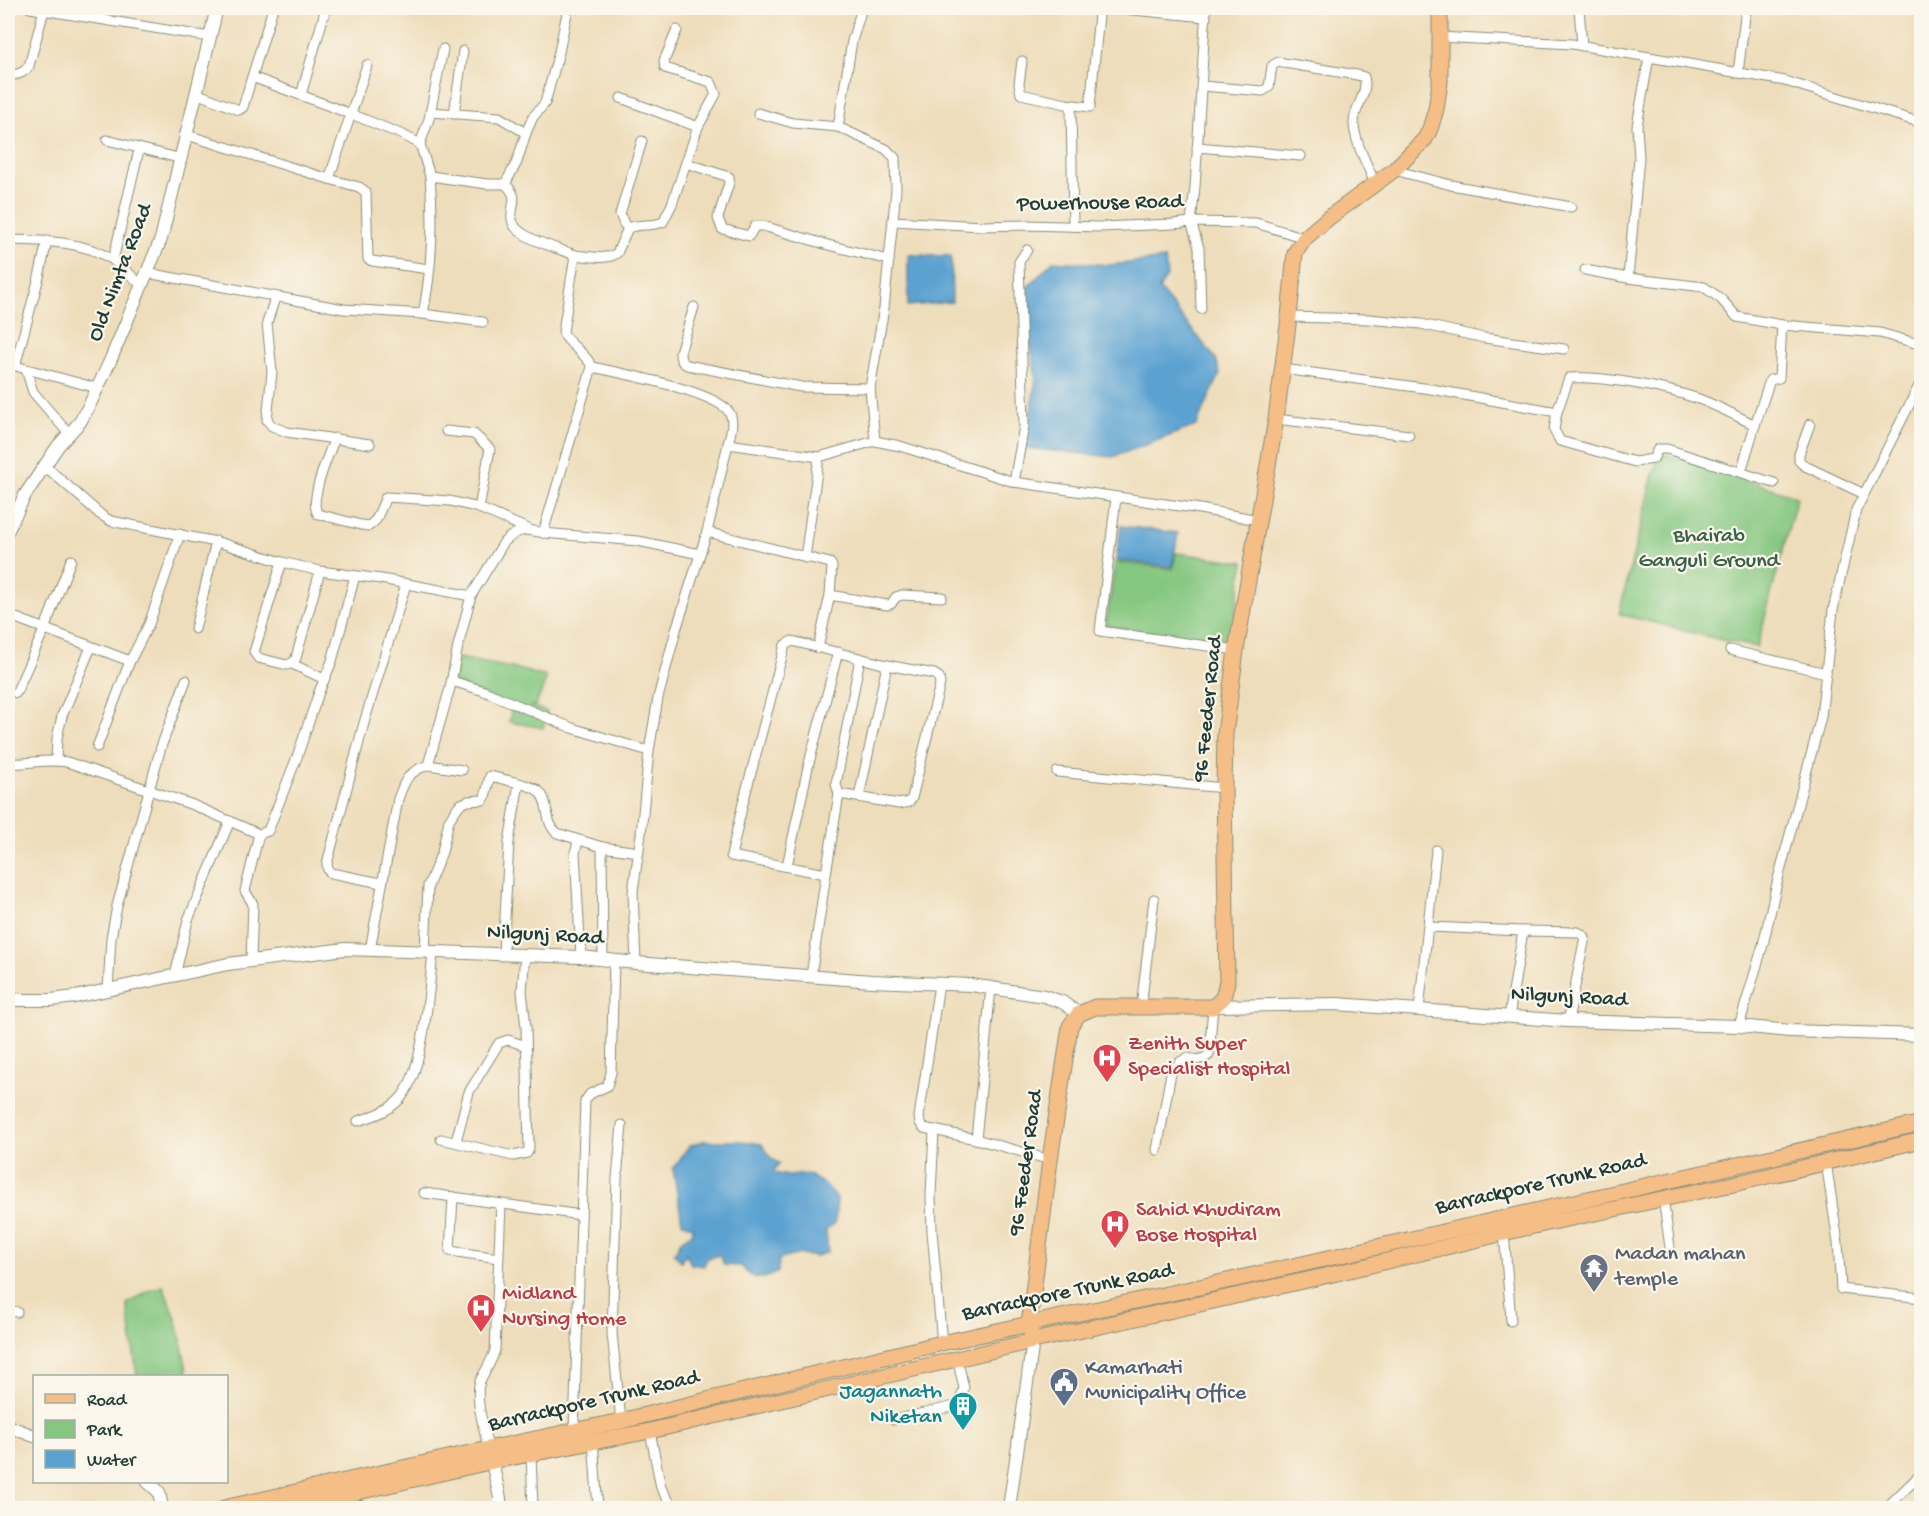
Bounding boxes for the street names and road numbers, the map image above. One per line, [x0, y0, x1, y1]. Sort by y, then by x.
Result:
street label: Powerhouse Road [1016, 190, 1185, 218]
street label: Old Nimta Road [83, 199, 160, 346]
street label: 96 Feeder Road [1188, 633, 1230, 784]
street label: Nilgunj Road [486, 920, 606, 952]
street label: Nilgunj Road [1510, 982, 1630, 1014]
street label: 96 Feeder Road [1004, 1086, 1050, 1238]
street label: Barrackpore Trunk Road [1432, 1148, 1651, 1222]
street label: Barrackpore Trunk Road [959, 1257, 1178, 1328]
street label: Barrackpore Trunk Road [485, 1365, 704, 1439]

